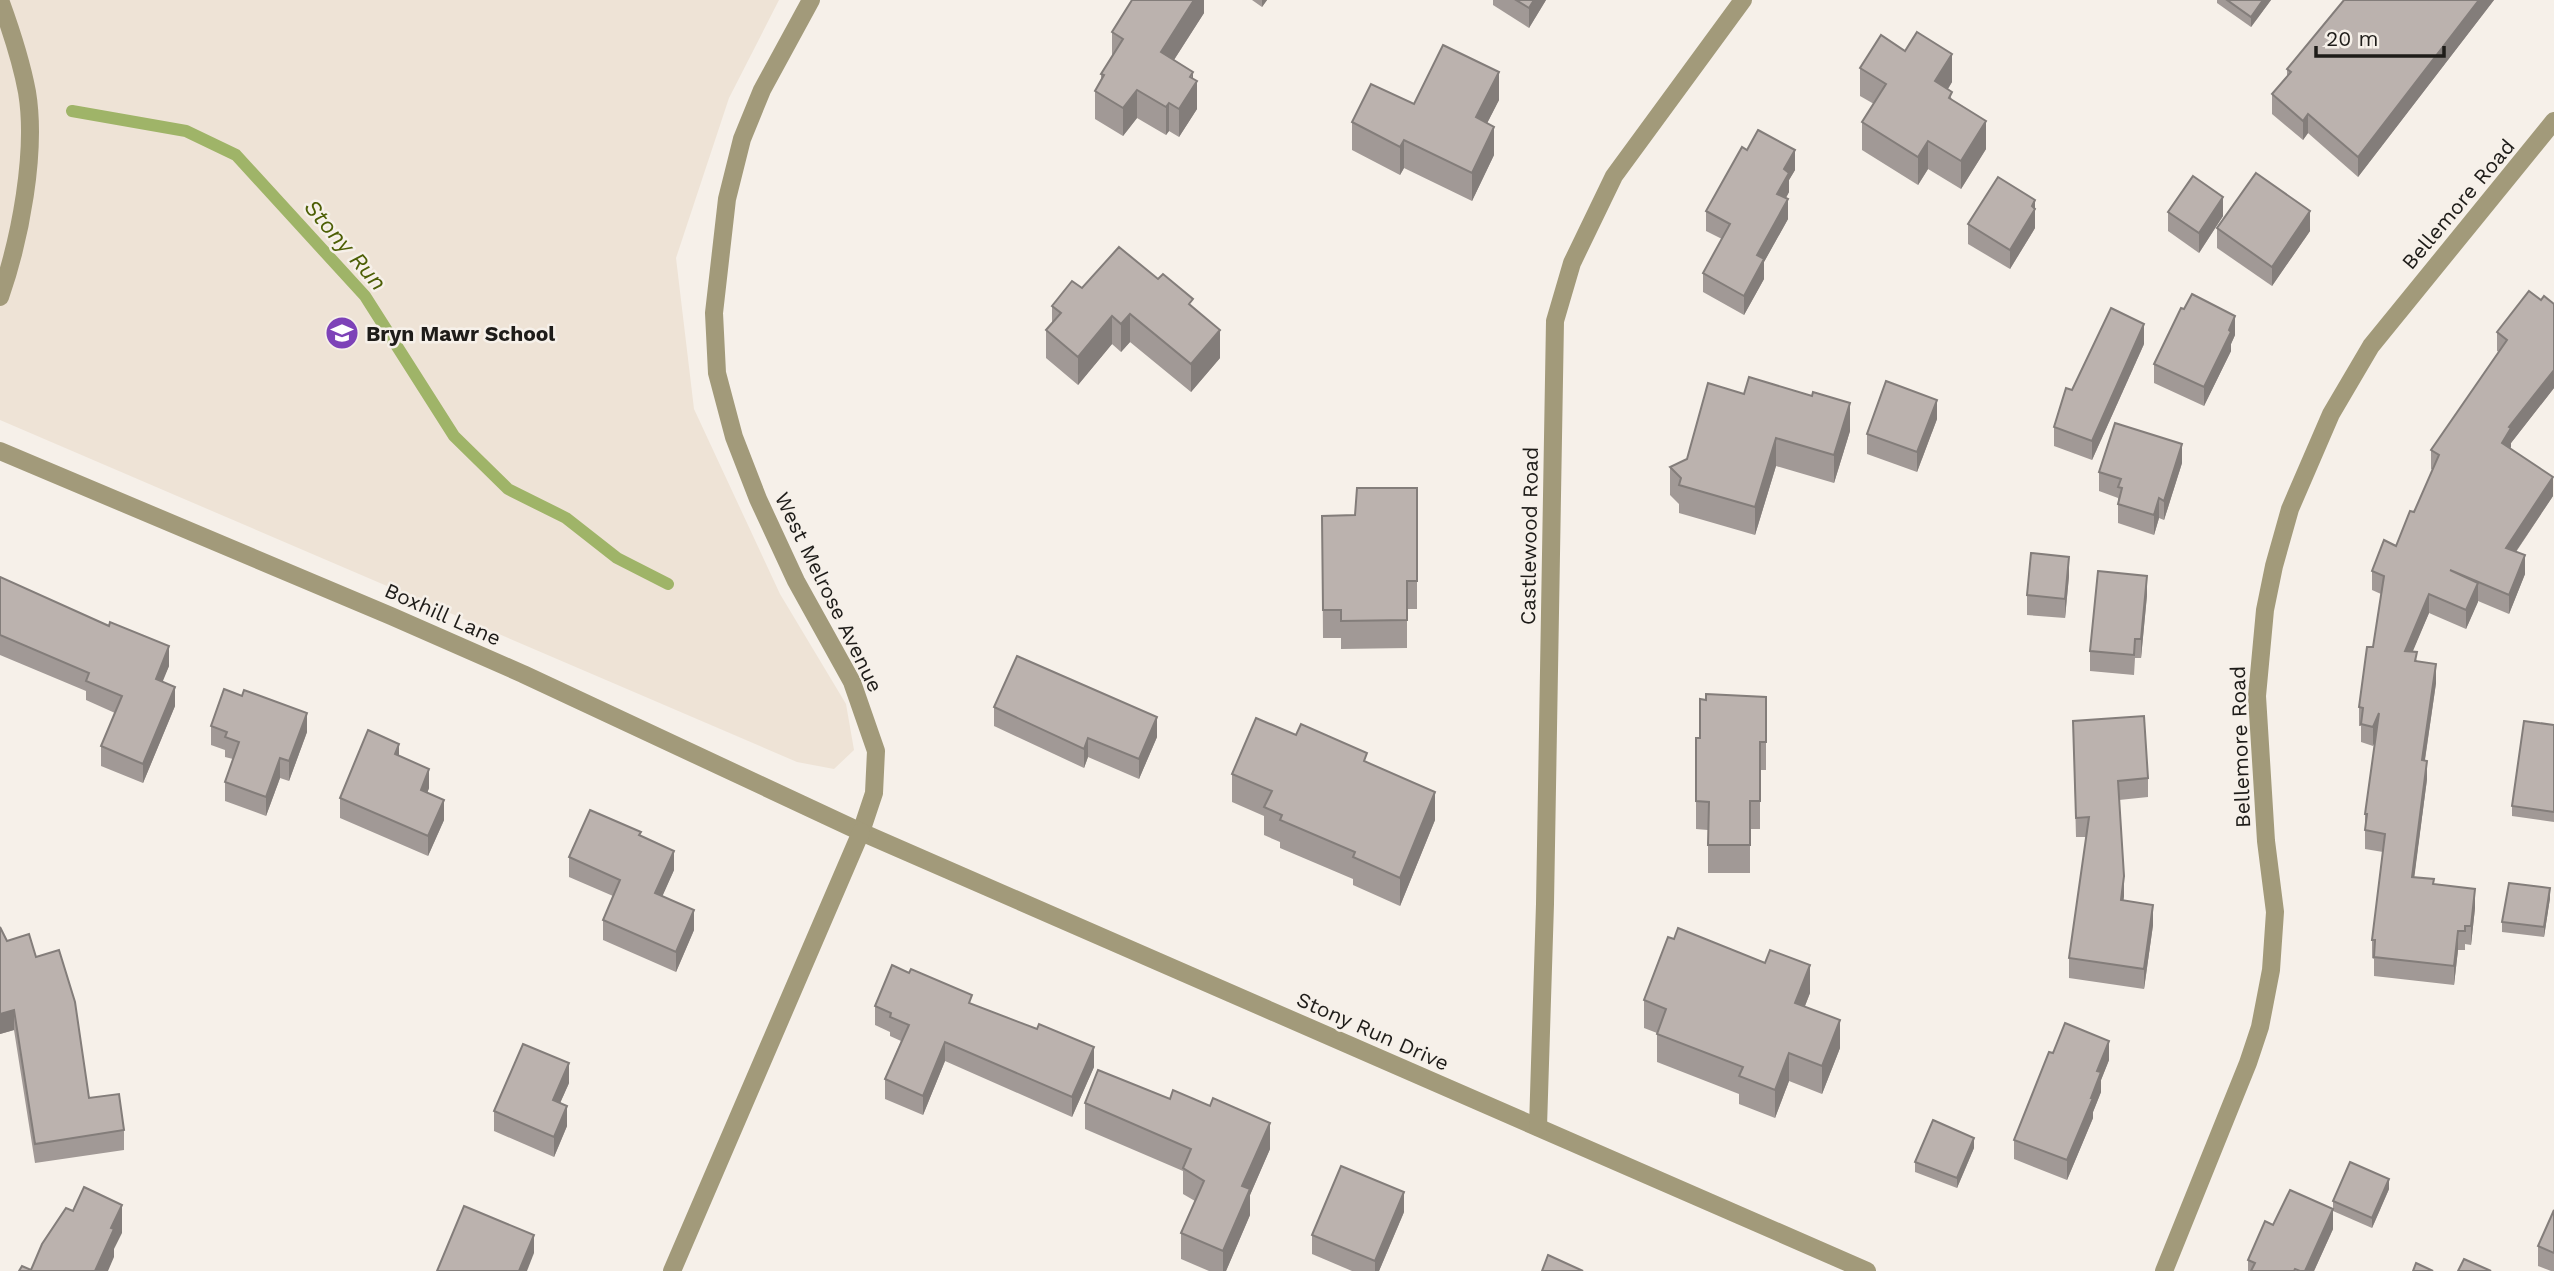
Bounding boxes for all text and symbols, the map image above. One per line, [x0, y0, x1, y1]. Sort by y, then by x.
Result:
scale bar [2316, 14, 2444, 58]
text: 20 m [2326, 26, 2378, 51]
street label: Bellemore Road [2396, 134, 2520, 274]
water label: Stony Run [298, 194, 392, 296]
school or university icon: Bryn Mawr School [323, 314, 361, 352]
place label: Bryn Mawr School [366, 321, 555, 346]
street label: Castlewood Road [1515, 447, 1543, 625]
street label: West Melrose Avenue [770, 488, 888, 696]
street label: Boxhill Lane [381, 577, 505, 651]
street label: Bellemore Road [2225, 666, 2255, 828]
street label: Stony Run Drive [1293, 986, 1453, 1076]

